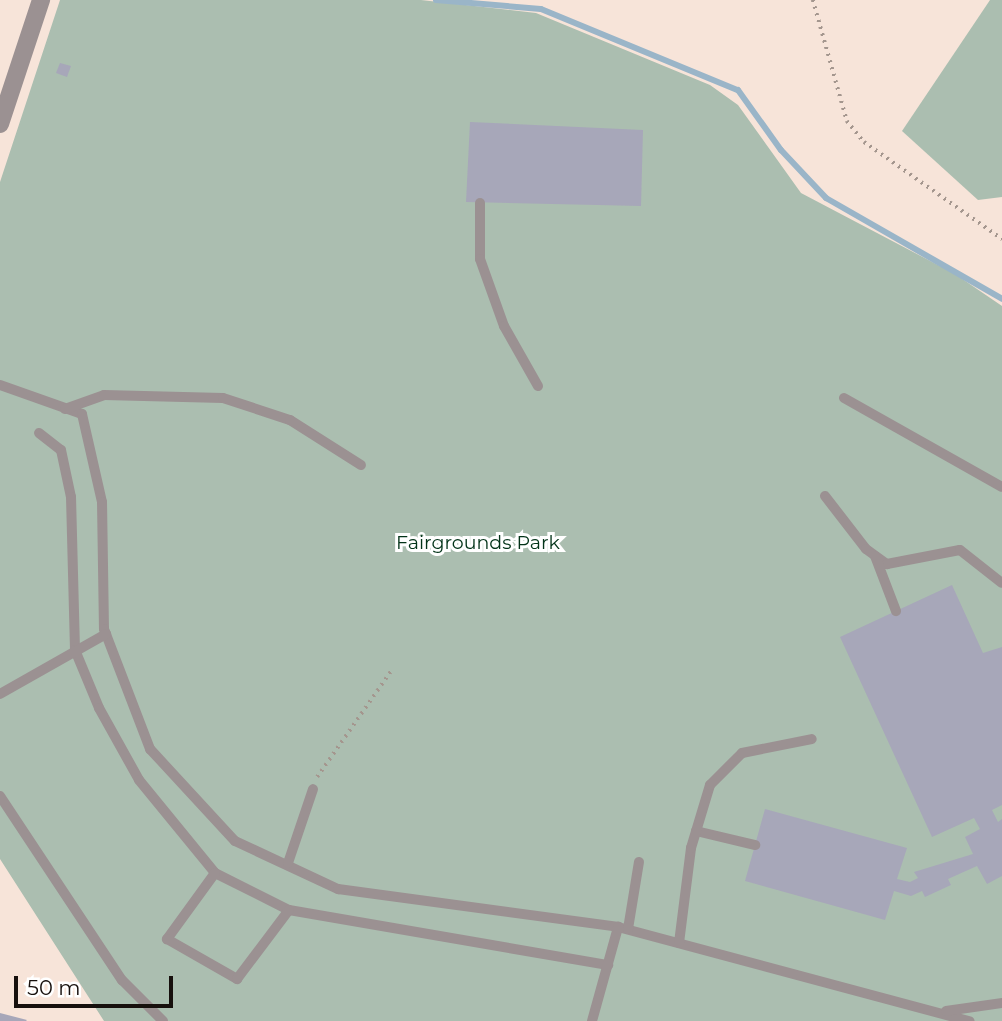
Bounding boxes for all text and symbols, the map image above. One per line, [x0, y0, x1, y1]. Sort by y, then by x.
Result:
park label: Fairgrounds Park [396, 532, 560, 554]
scale bar [18, 962, 177, 1006]
text: 50 m [27, 975, 81, 1000]

